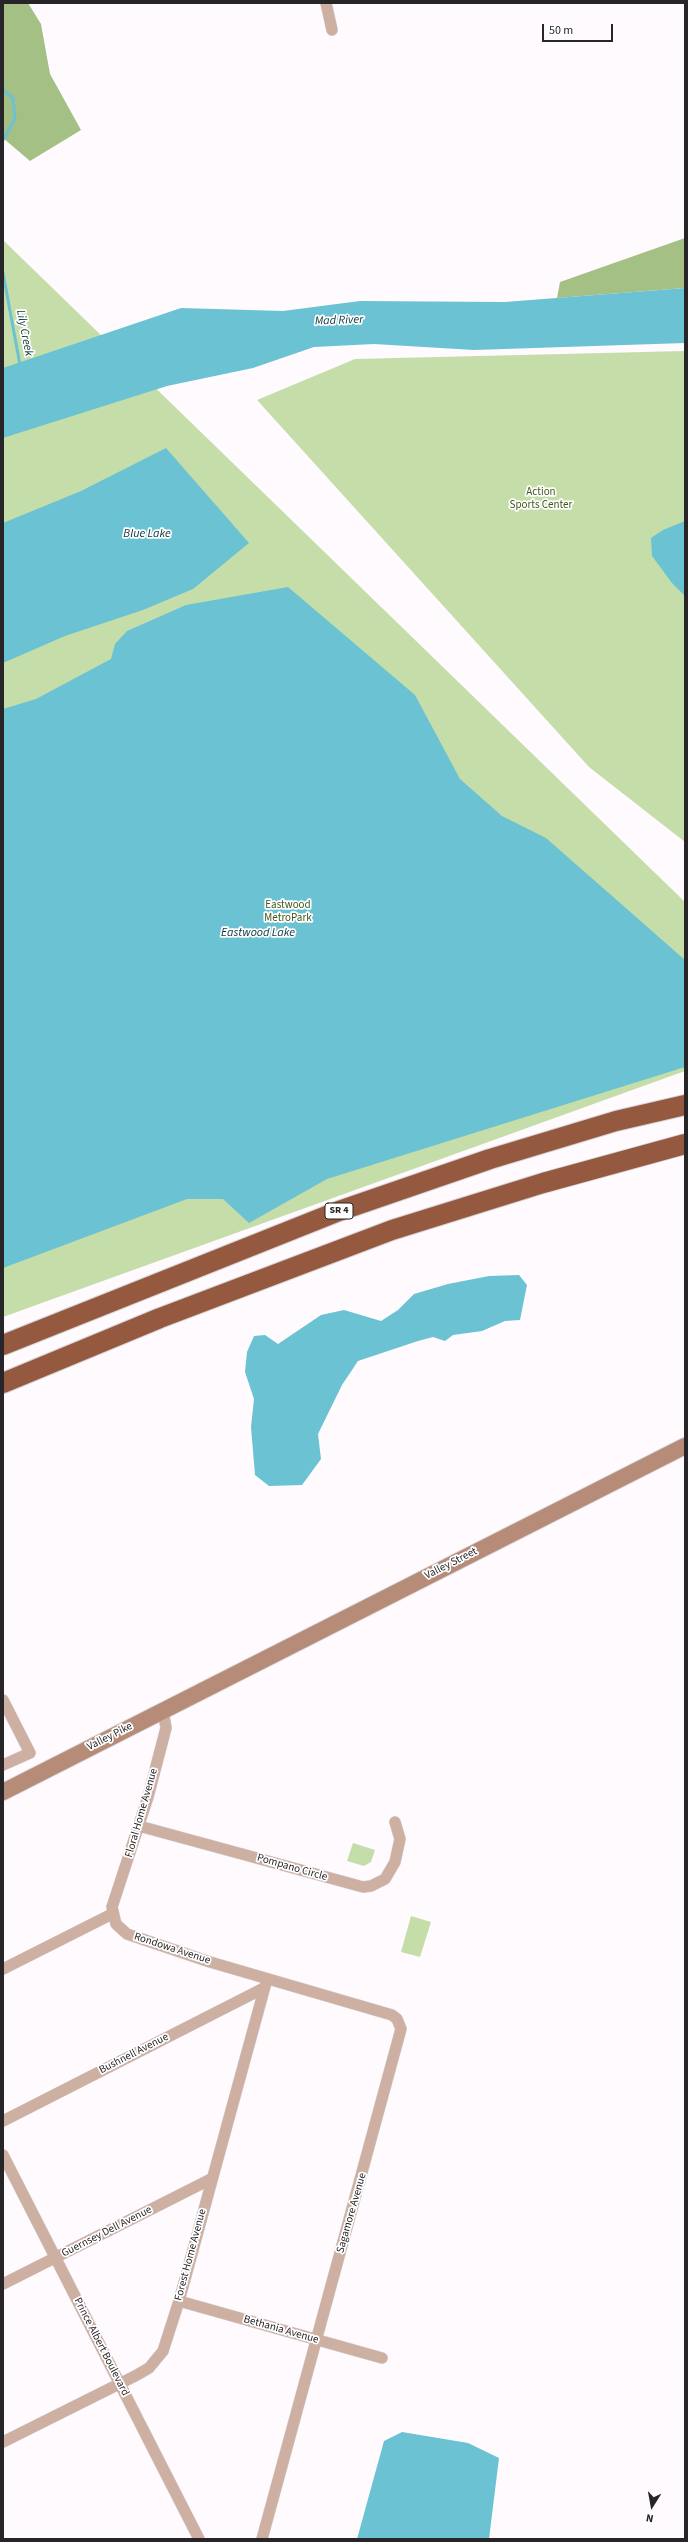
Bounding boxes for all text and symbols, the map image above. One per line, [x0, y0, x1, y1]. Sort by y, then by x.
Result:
scale bar [544, 16, 615, 42]
text: 50 m [549, 22, 573, 39]
water label: Lily Creek [12, 309, 36, 357]
water label: Mad River [315, 313, 363, 329]
park label: Action Sports Center [510, 486, 572, 512]
water label: Blue Lake [123, 527, 171, 541]
park label: Eastwood MetroPark [264, 899, 312, 925]
water label: Eastwood Lake [221, 926, 295, 940]
road number: SR 4 [325, 1203, 353, 1219]
street label: Valley Street [423, 1545, 479, 1583]
street label: Valley Pike [85, 1720, 135, 1754]
street label: Floral Home Avenue [123, 1767, 161, 1859]
street label: Pompano Circle [255, 1852, 329, 1884]
street label: Rondowa Avenue [132, 1930, 212, 1968]
street label: Bushnell Avenue [97, 2031, 171, 2077]
street label: Sagamore Avenue [334, 2171, 370, 2255]
street label: Guernsey Dell Avenue [60, 2204, 154, 2260]
street label: Forest Home Avenue [172, 2208, 210, 2302]
street label: Prince Albert Boulevard [71, 2296, 131, 2398]
street label: Bethania Avenue [242, 2313, 320, 2347]
north arrow [632, 2486, 672, 2526]
text: N [645, 2510, 655, 2526]

